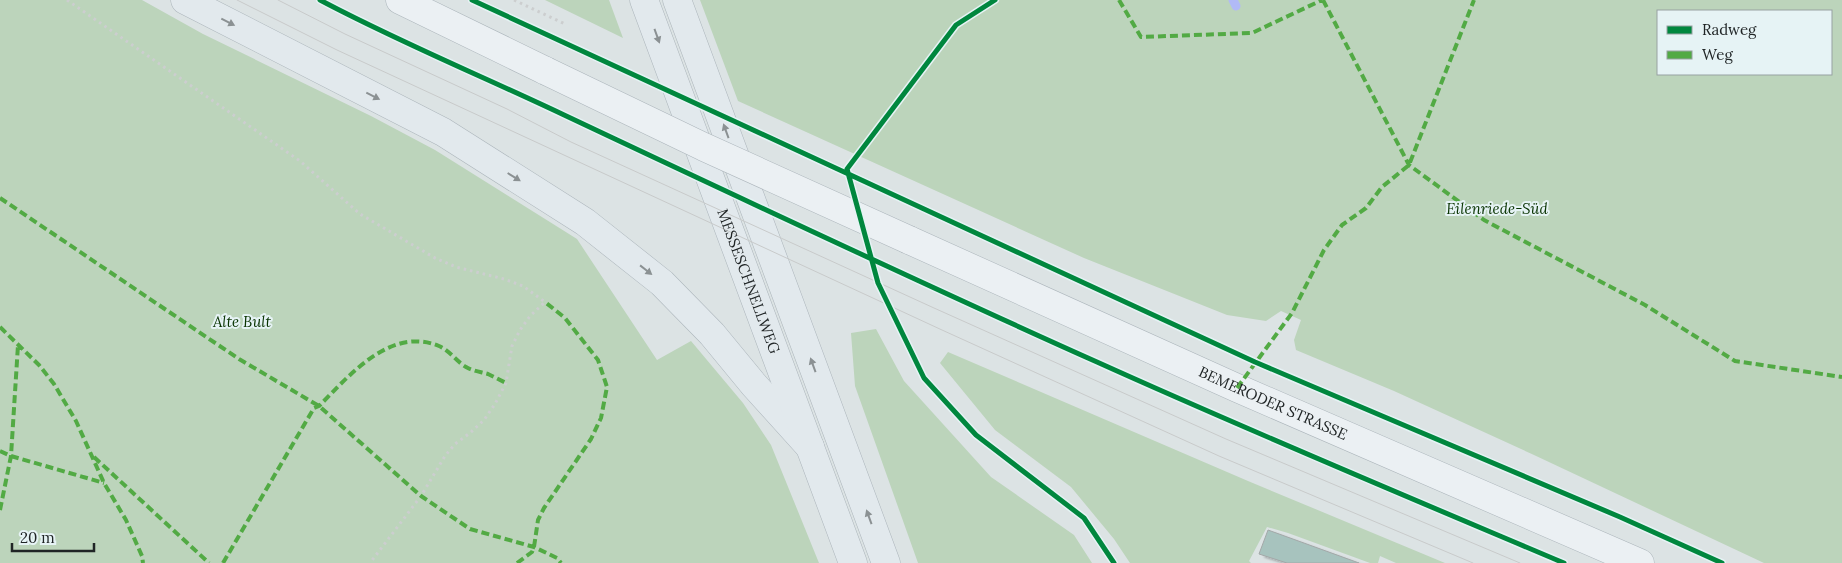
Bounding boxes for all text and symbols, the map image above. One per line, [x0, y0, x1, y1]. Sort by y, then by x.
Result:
legend [1657, 10, 1832, 75]
one-way arrow [221, 18, 236, 26]
text: Radweg [1702, 20, 1757, 39]
one-way arrow [653, 29, 661, 44]
text: Weg [1702, 45, 1733, 64]
one-way arrow [366, 92, 380, 100]
one-way arrow [722, 123, 729, 138]
one-way arrow [507, 172, 520, 182]
park label: Eilenriede-Süd [1446, 199, 1549, 218]
street label: MESSESCHNELLWEG [713, 206, 785, 357]
one-way arrow [640, 265, 653, 276]
park label: Alte Bult [212, 312, 272, 331]
one-way arrow [809, 357, 817, 372]
street label: BEMERODER STRASSE [1196, 362, 1351, 444]
one-way arrow [865, 510, 872, 525]
scale bar [12, 520, 95, 552]
text: 20 m [20, 528, 55, 547]

